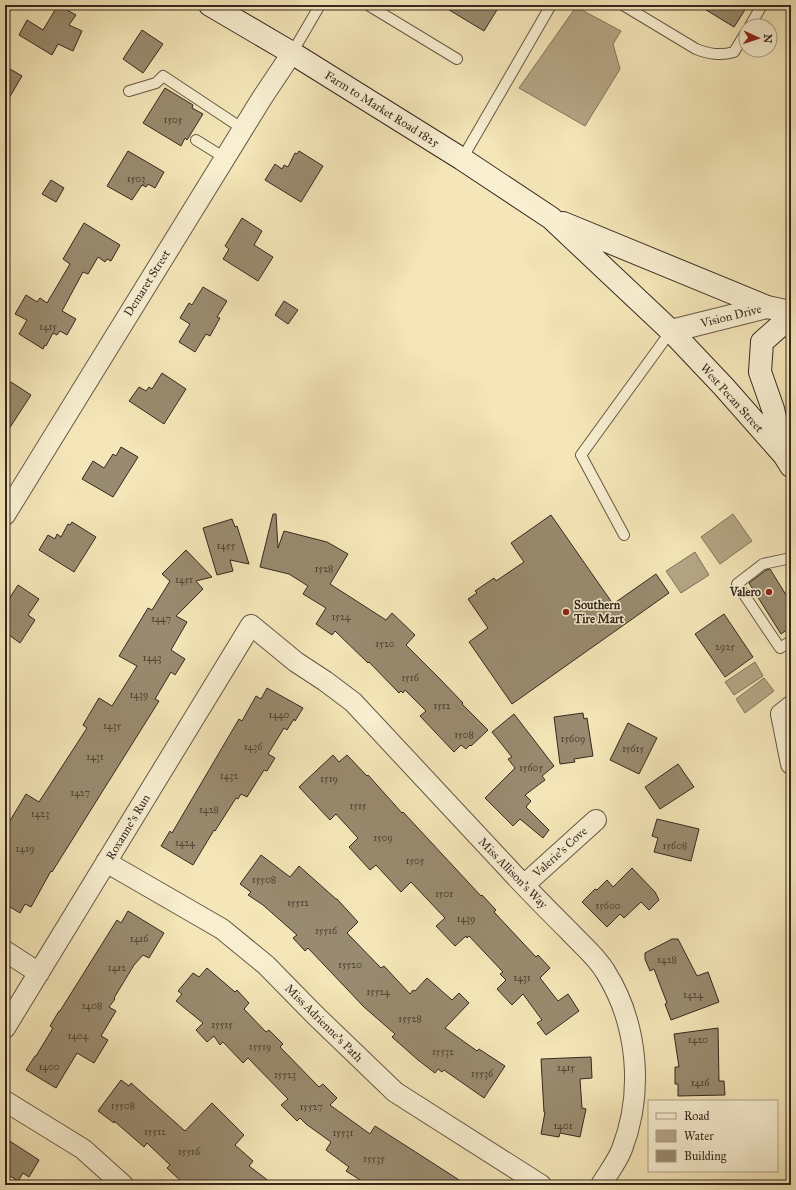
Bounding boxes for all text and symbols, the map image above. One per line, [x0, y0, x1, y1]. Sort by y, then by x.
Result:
north arrow [738, 18, 778, 58]
text: N [761, 33, 774, 44]
street label: Farm to Market Road 1825 [322, 68, 442, 150]
house number: 1505 [164, 114, 183, 126]
house number: 1503 [127, 173, 145, 185]
street label: Demaret Street [121, 247, 173, 319]
street label: Vision Drive [698, 302, 763, 331]
house number: 1415 [39, 321, 57, 333]
street label: West Pecan Street [697, 361, 767, 436]
house number: 1455 [217, 540, 236, 552]
house number: 1528 [315, 563, 333, 575]
house number: 1451 [175, 574, 193, 586]
place label: Valero [729, 585, 761, 599]
marker: Valero [764, 587, 774, 597]
place label: Southern Tire Mart [573, 598, 624, 626]
marker: Southern Tire Mart [561, 607, 571, 617]
house number: 1524 [331, 611, 351, 623]
house number: 1447 [151, 613, 171, 625]
house number: 1520 [375, 638, 395, 650]
house number: 2925 [715, 641, 735, 653]
house number: 1443 [142, 652, 162, 664]
house number: 1516 [401, 672, 420, 684]
house number: 1439 [130, 689, 148, 701]
house number: 1512 [433, 700, 451, 712]
house number: 1440 [269, 709, 290, 721]
house number: 1435 [103, 720, 121, 732]
house number: 1508 [454, 729, 474, 741]
house number: 15609 [561, 733, 585, 745]
house number: 1436 [244, 741, 263, 753]
house number: 15615 [622, 743, 644, 755]
house number: 1431 [86, 751, 104, 763]
house number: 15605 [519, 762, 543, 774]
house number: 1432 [220, 770, 238, 782]
house number: 1519 [320, 773, 338, 785]
house number: 1427 [70, 787, 90, 799]
street label: Roxanne's Run [103, 791, 153, 862]
house number: 1515 [349, 800, 367, 812]
house number: 1428 [199, 804, 219, 816]
house number: 1423 [31, 808, 49, 820]
street label: Valerie's Cove [529, 824, 590, 881]
house number: 1509 [373, 832, 393, 844]
street label: Miss Allison's Way [476, 835, 551, 912]
house number: 1424 [175, 837, 195, 849]
house number: 15608 [663, 840, 687, 852]
house number: 1419 [16, 843, 34, 855]
house number: 1505 [406, 855, 425, 867]
house number: 15508 [252, 874, 276, 886]
house number: 1501 [435, 888, 453, 900]
house number: 15512 [287, 897, 309, 909]
house number: 15600 [595, 900, 621, 912]
house number: 1439 [457, 913, 475, 925]
house number: 15516 [315, 925, 338, 937]
house number: 1416 [130, 933, 149, 945]
house number: 1428 [657, 954, 677, 966]
house number: 15520 [338, 959, 362, 971]
house number: 1412 [108, 962, 126, 974]
house number: 1431 [513, 972, 531, 984]
street label: Miss Adrienne's Path [282, 981, 366, 1065]
house number: 15524 [366, 986, 390, 998]
house number: 1424 [683, 989, 703, 1001]
house number: 1408 [82, 1000, 102, 1012]
house number: 15528 [398, 1013, 422, 1025]
house number: 15515 [211, 1019, 233, 1031]
house number: 1404 [68, 1030, 89, 1042]
house number: 1420 [688, 1034, 708, 1046]
house number: 15519 [249, 1041, 271, 1053]
house number: 15532 [432, 1046, 454, 1058]
house number: 1400 [38, 1061, 60, 1073]
house number: 1415 [557, 1062, 575, 1074]
house number: 15536 [471, 1068, 494, 1080]
house number: 15523 [274, 1069, 296, 1081]
house number: 1416 [691, 1077, 710, 1089]
house number: 15508 [111, 1100, 135, 1112]
legend [648, 1100, 778, 1172]
house number: 15527 [299, 1101, 323, 1113]
text: Road [684, 1109, 710, 1123]
house number: 1401 [553, 1120, 573, 1132]
house number: 15512 [144, 1126, 166, 1138]
house number: 15531 [332, 1127, 354, 1139]
text: Water [684, 1129, 714, 1143]
house number: 15516 [178, 1146, 201, 1158]
text: Building [684, 1149, 727, 1164]
house number: 15535 [363, 1153, 385, 1165]

